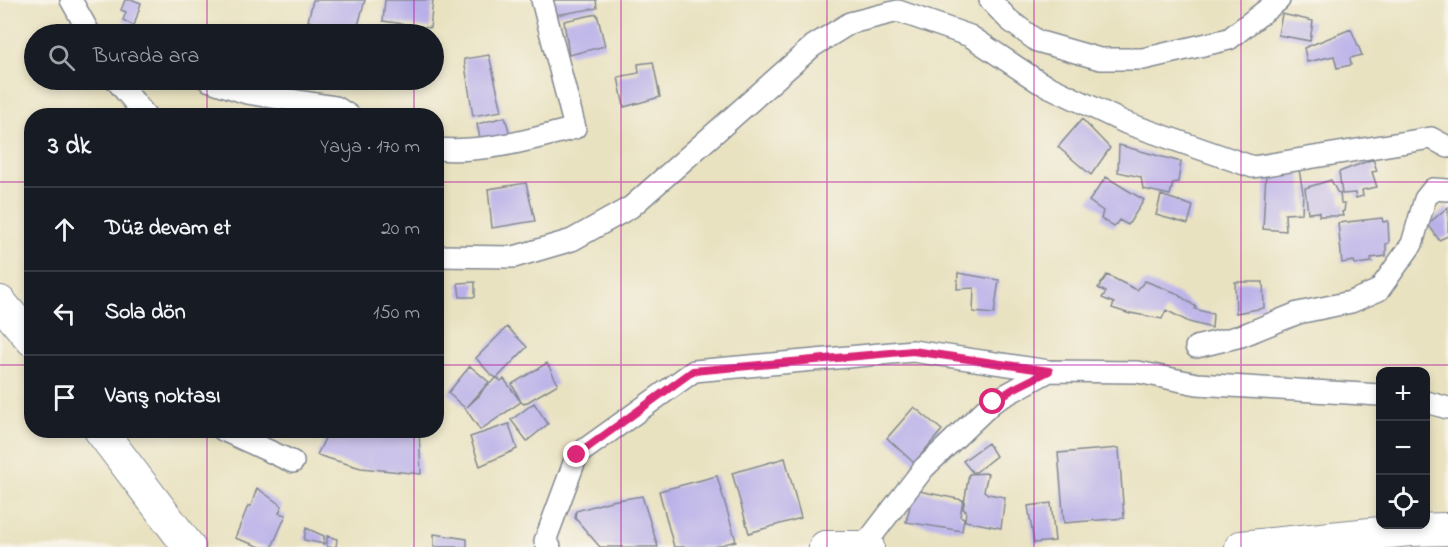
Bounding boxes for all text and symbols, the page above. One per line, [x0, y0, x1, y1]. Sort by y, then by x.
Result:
search box [24, 24, 444, 90]
icon: search [45, 41, 78, 74]
text: Burada ara [93, 41, 199, 73]
text: 3 dk [48, 128, 91, 166]
text: Yaya · 170 m [320, 133, 420, 162]
icon: ahead [48, 213, 81, 246]
text: Düz devam et [105, 213, 231, 245]
text: 20 m [381, 215, 420, 244]
icon: left [48, 297, 81, 330]
text: Sola dön [105, 297, 186, 329]
text: 150 m [373, 299, 420, 328]
map controls [1376, 367, 1430, 529]
button: + [1376, 367, 1430, 421]
icon: arrive [48, 381, 81, 414]
text: Varış noktası [105, 381, 220, 413]
route start [979, 388, 1005, 414]
button: − [1376, 421, 1430, 475]
route end [563, 441, 589, 467]
button: locate [1376, 475, 1430, 529]

